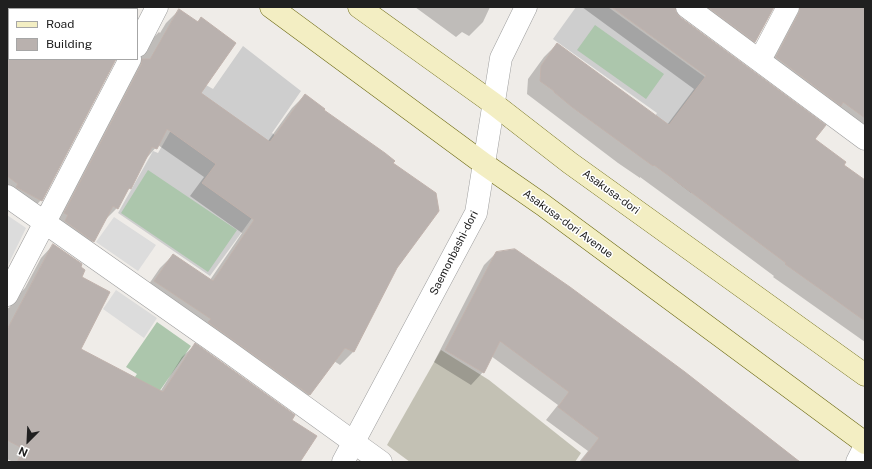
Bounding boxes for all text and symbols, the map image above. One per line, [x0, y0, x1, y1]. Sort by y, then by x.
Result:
legend [8, 8, 138, 60]
text: Road [46, 17, 74, 31]
text: Building [46, 37, 92, 51]
street label: Asakusa-dori [580, 167, 642, 217]
street label: Asakusa-dori Avenue [520, 187, 616, 261]
street label: Saemonbashi-dori [427, 209, 481, 297]
north arrow [8, 421, 48, 461]
text: N [17, 445, 29, 459]

